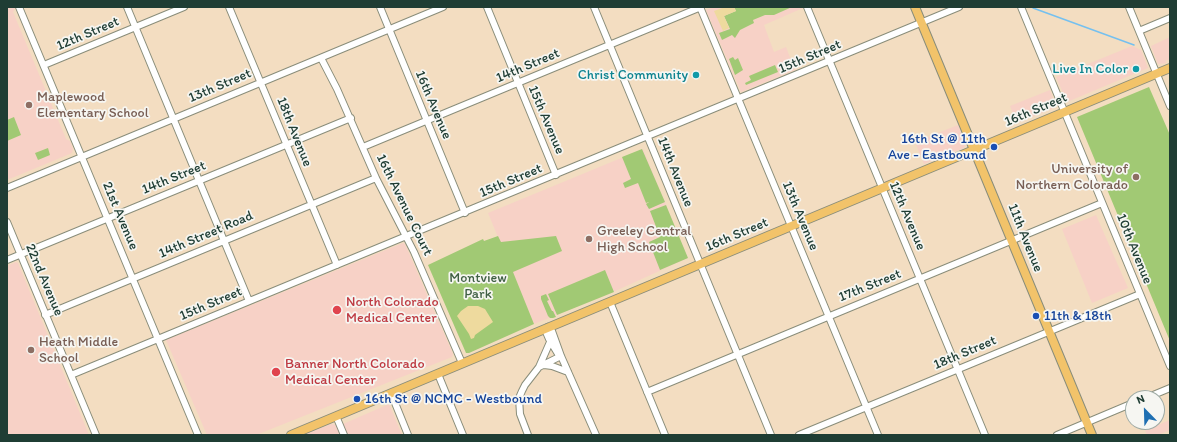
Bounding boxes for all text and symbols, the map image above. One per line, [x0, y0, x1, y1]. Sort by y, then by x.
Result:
street label: 12th Street [54, 13, 122, 55]
street label: 15th Street [776, 36, 844, 78]
street label: 14th Street [494, 45, 562, 87]
place label: Live In Color [1052, 61, 1128, 77]
marker: Live In Color [1131, 64, 1141, 74]
street label: 13th Street [186, 65, 254, 107]
place label: Christ Community [578, 67, 688, 83]
street label: 16th Avenue [411, 68, 455, 142]
marker: Christ Community [691, 70, 701, 80]
street label: 15th Avenue [524, 83, 568, 157]
place label: Maplewood Elementary School [37, 89, 149, 122]
street label: 16th Street [1002, 89, 1070, 131]
street label: 18th Avenue [272, 95, 316, 169]
marker: Maplewood Elementary School [24, 100, 34, 110]
place label: 16th St @ 11th Ave - Eastbound [888, 131, 986, 164]
street label: 14th Avenue [653, 134, 697, 210]
marker: 16th St @ 11th Ave - Eastbound [989, 142, 999, 152]
street label: 16th Avenue Court [372, 151, 436, 259]
street label: 14th Street [140, 158, 208, 198]
street label: 15th Street [477, 160, 545, 202]
place label: University of Northern Colorado [1016, 161, 1128, 194]
marker: University of Northern Colorado [1131, 172, 1141, 182]
street label: 21st Avenue [98, 179, 142, 253]
street label: 13th Avenue [778, 179, 822, 253]
street label: 12th Avenue [885, 179, 929, 253]
street label: 11th Avenue [1004, 201, 1046, 275]
street label: 14th Street Road [156, 208, 256, 262]
street label: 10th Avenue [1112, 211, 1156, 287]
street label: 16th Street [703, 214, 771, 256]
place label: Greeley Central High School [597, 223, 691, 256]
marker: Greeley Central High School [584, 234, 594, 244]
street label: 22nd Avenue [21, 241, 67, 319]
street label: 17th Street [836, 266, 904, 306]
park label: Montview Park [449, 270, 507, 302]
street label: 15th Street [177, 283, 245, 325]
place label: North Colorado Medical Center [346, 294, 439, 326]
marker: North Colorado Medical Center [331, 304, 343, 316]
place label: 11th & 18th [1044, 308, 1111, 324]
marker: 11th & 18th [1031, 311, 1041, 321]
street label: 18th Street [931, 332, 999, 374]
place label: Heath Middle School [39, 334, 118, 366]
marker: Heath Middle School [26, 345, 36, 355]
place label: Banner North Colorado Medical Center [285, 356, 425, 388]
marker: Banner North Colorado Medical Center [270, 366, 282, 378]
north arrow [1125, 390, 1165, 430]
place label: 16th St @ NCMC - Westbound [365, 391, 542, 407]
text: N [1135, 392, 1146, 407]
marker: 16th St @ NCMC - Westbound [352, 394, 362, 404]

